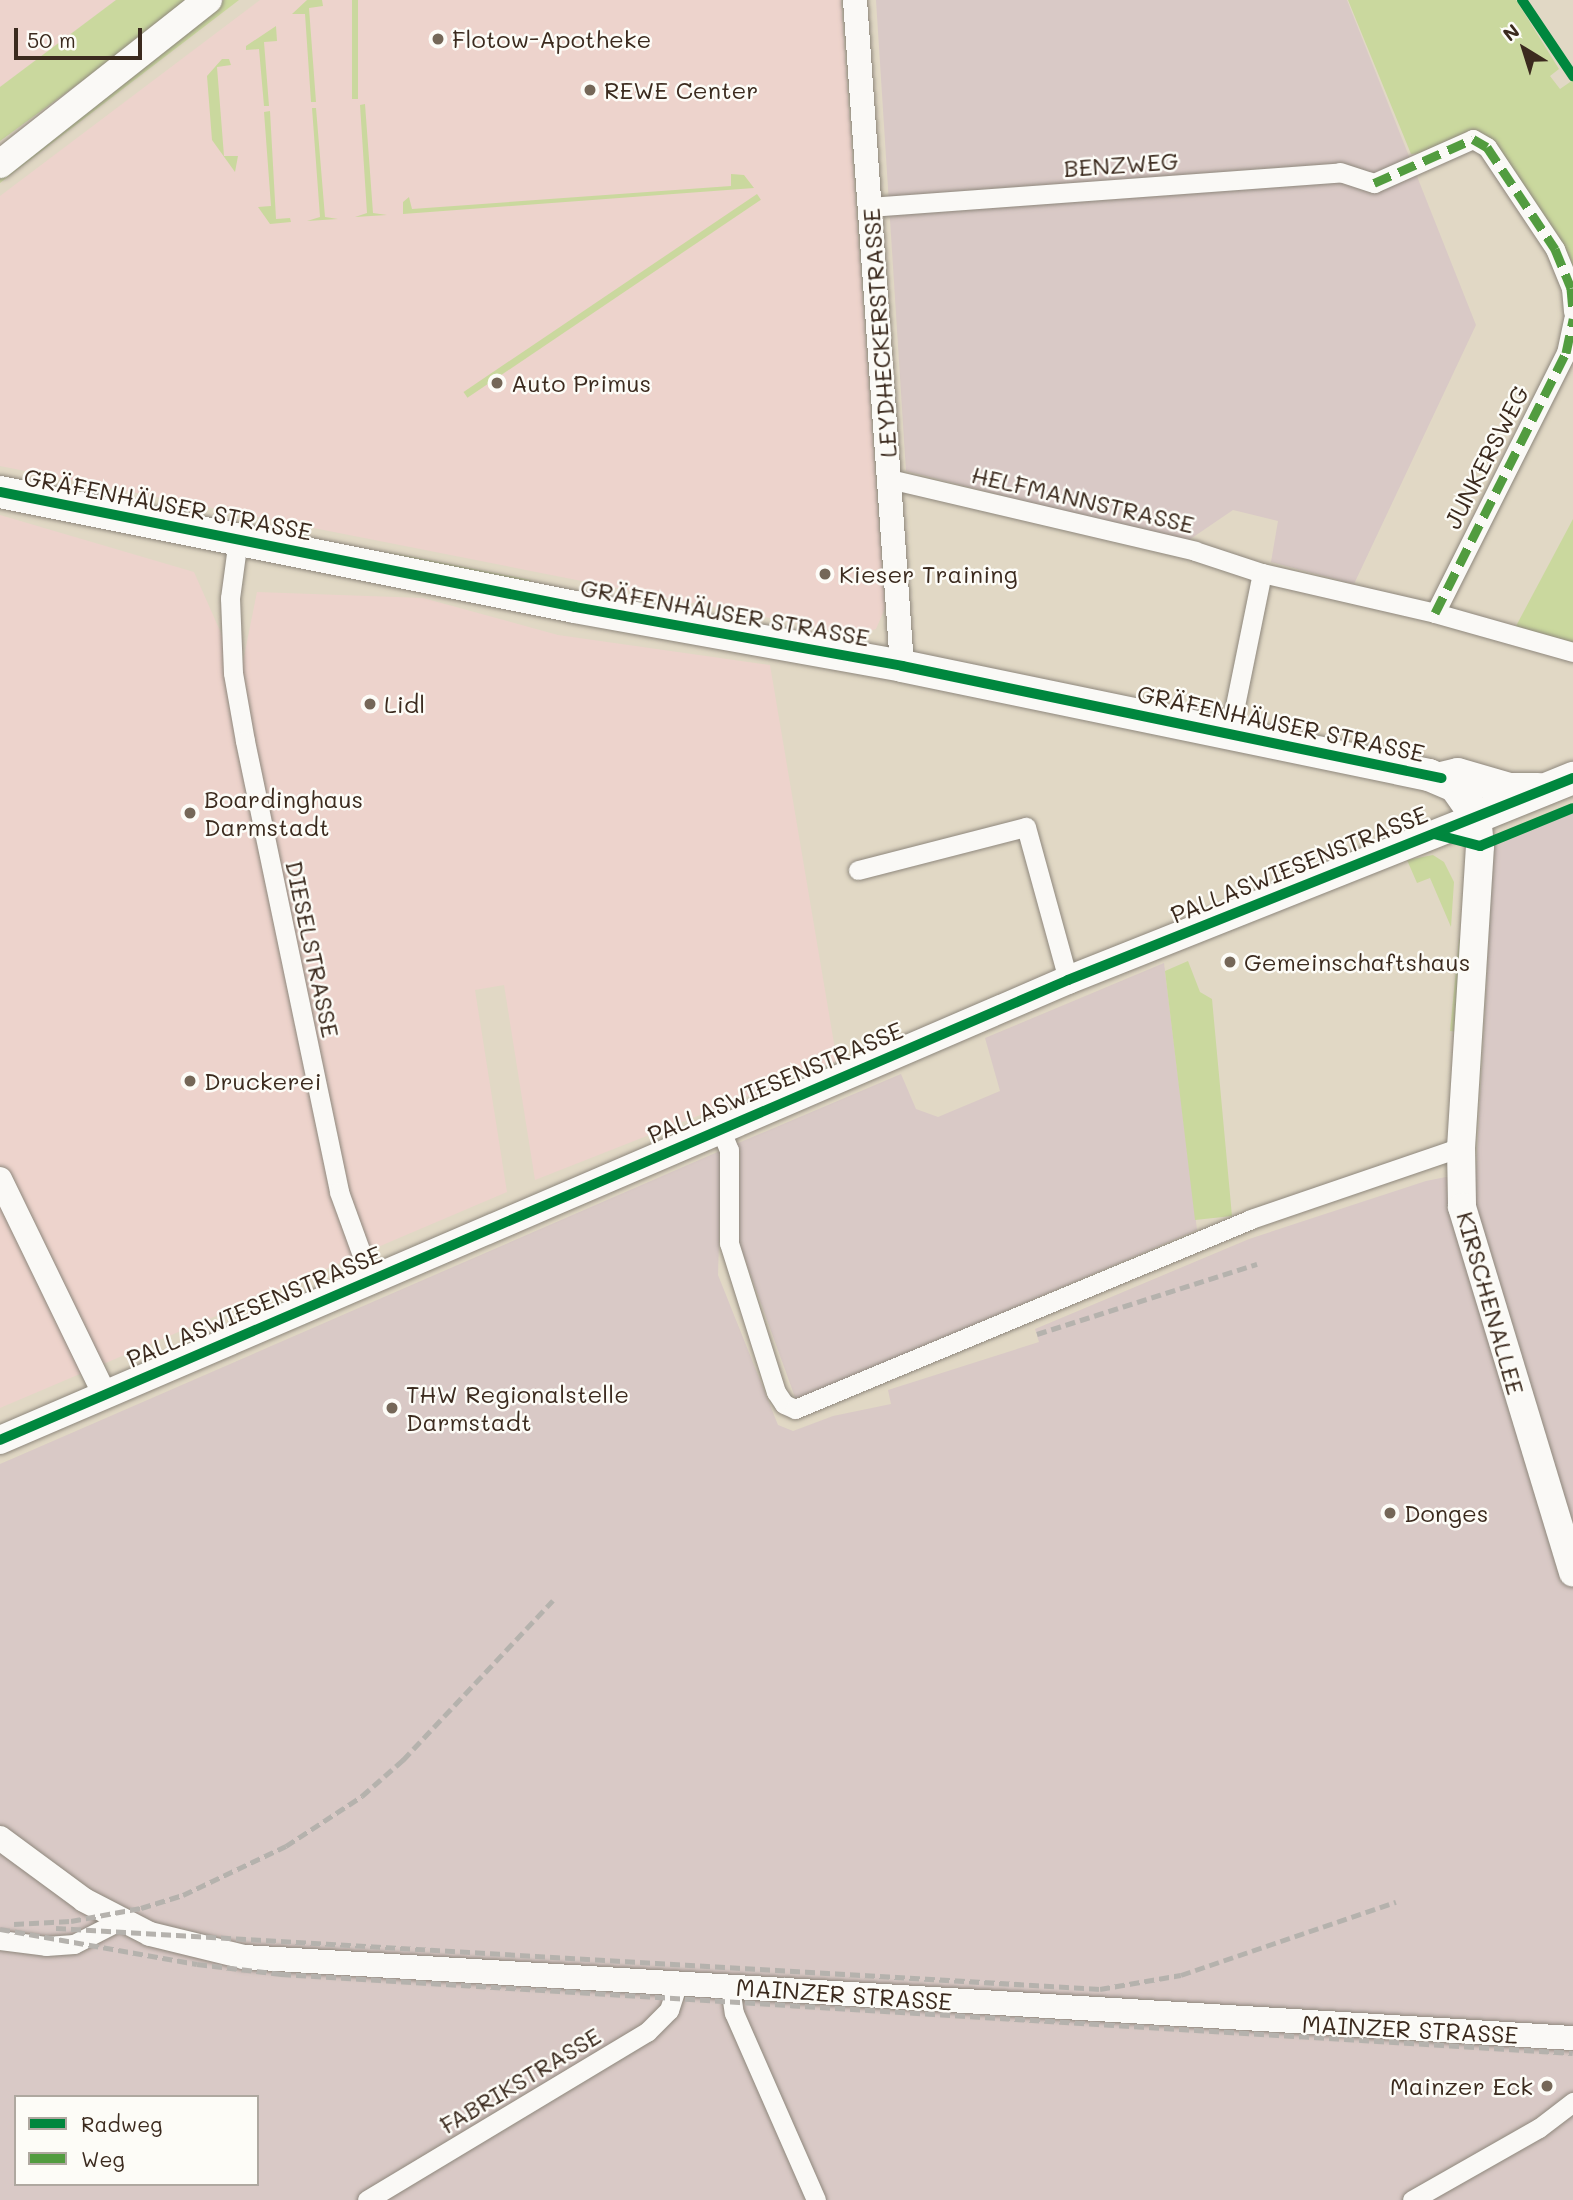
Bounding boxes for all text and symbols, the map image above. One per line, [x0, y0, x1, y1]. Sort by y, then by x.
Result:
scale bar [18, 14, 145, 58]
north arrow [1489, 14, 1559, 84]
text: N [1497, 18, 1524, 46]
place label: Flotow-Apotheke [452, 25, 651, 53]
text: 50 m [27, 26, 76, 53]
marker: Flotow-Apotheke [430, 31, 446, 47]
place label: REWE Center [604, 76, 758, 104]
marker: REWE Center [582, 82, 598, 98]
street label: BENZWEG [1063, 146, 1179, 182]
street label: LEYDHECKERSTRASSE [856, 207, 902, 459]
place label: Auto Primus [511, 369, 651, 397]
marker: Auto Primus [489, 375, 505, 391]
street label: JUNKERSWEG [1438, 381, 1534, 533]
street label: HELFMANNSTRASSE [969, 459, 1197, 539]
street label: GRÄFENHÄUSER STRASSE [21, 462, 315, 546]
place label: Kieser Training [839, 560, 1018, 588]
marker: Kieser Training [817, 566, 833, 582]
street label: GRÄFENHÄUSER STRASSE [578, 572, 872, 652]
street label: GRÄFENHÄUSER STRASSE [1135, 678, 1427, 768]
place label: Lidl [384, 690, 425, 718]
marker: Lidl [362, 696, 378, 712]
place label: Boardinghaus Darmstadt [204, 785, 363, 841]
street label: PALLASWIESENSTRASSE [1166, 799, 1432, 929]
marker: Boardinghaus Darmstadt [182, 805, 198, 821]
street label: DIESELSTRASSE [280, 858, 346, 1040]
place label: Gemeinschaftshaus [1244, 948, 1470, 976]
marker: Gemeinschaftshaus [1222, 954, 1238, 970]
street label: PALLASWIESENSTRASSE [643, 1015, 907, 1149]
place label: Druckerei [204, 1067, 322, 1095]
marker: Druckerei [182, 1073, 198, 1089]
street label: KIRSCHENALLEE [1451, 1208, 1531, 1398]
street label: PALLASWIESENSTRASSE [122, 1239, 386, 1373]
place label: THW Regionalstelle Darmstadt [406, 1380, 629, 1436]
marker: THW Regionalstelle Darmstadt [384, 1400, 400, 1416]
place label: Donges [1404, 1499, 1488, 1527]
marker: Donges [1382, 1505, 1398, 1521]
street label: MAINZER STRASSE [735, 1972, 953, 2016]
street label: MAINZER STRASSE [1301, 2009, 1519, 2049]
street label: FABRIKSTRASSE [434, 2021, 606, 2139]
place label: Mainzer Eck [1390, 2072, 1533, 2100]
marker: Mainzer Eck [1539, 2078, 1555, 2094]
legend [14, 2095, 259, 2186]
text: Radweg [81, 2110, 162, 2137]
text: Weg [81, 2145, 125, 2172]

